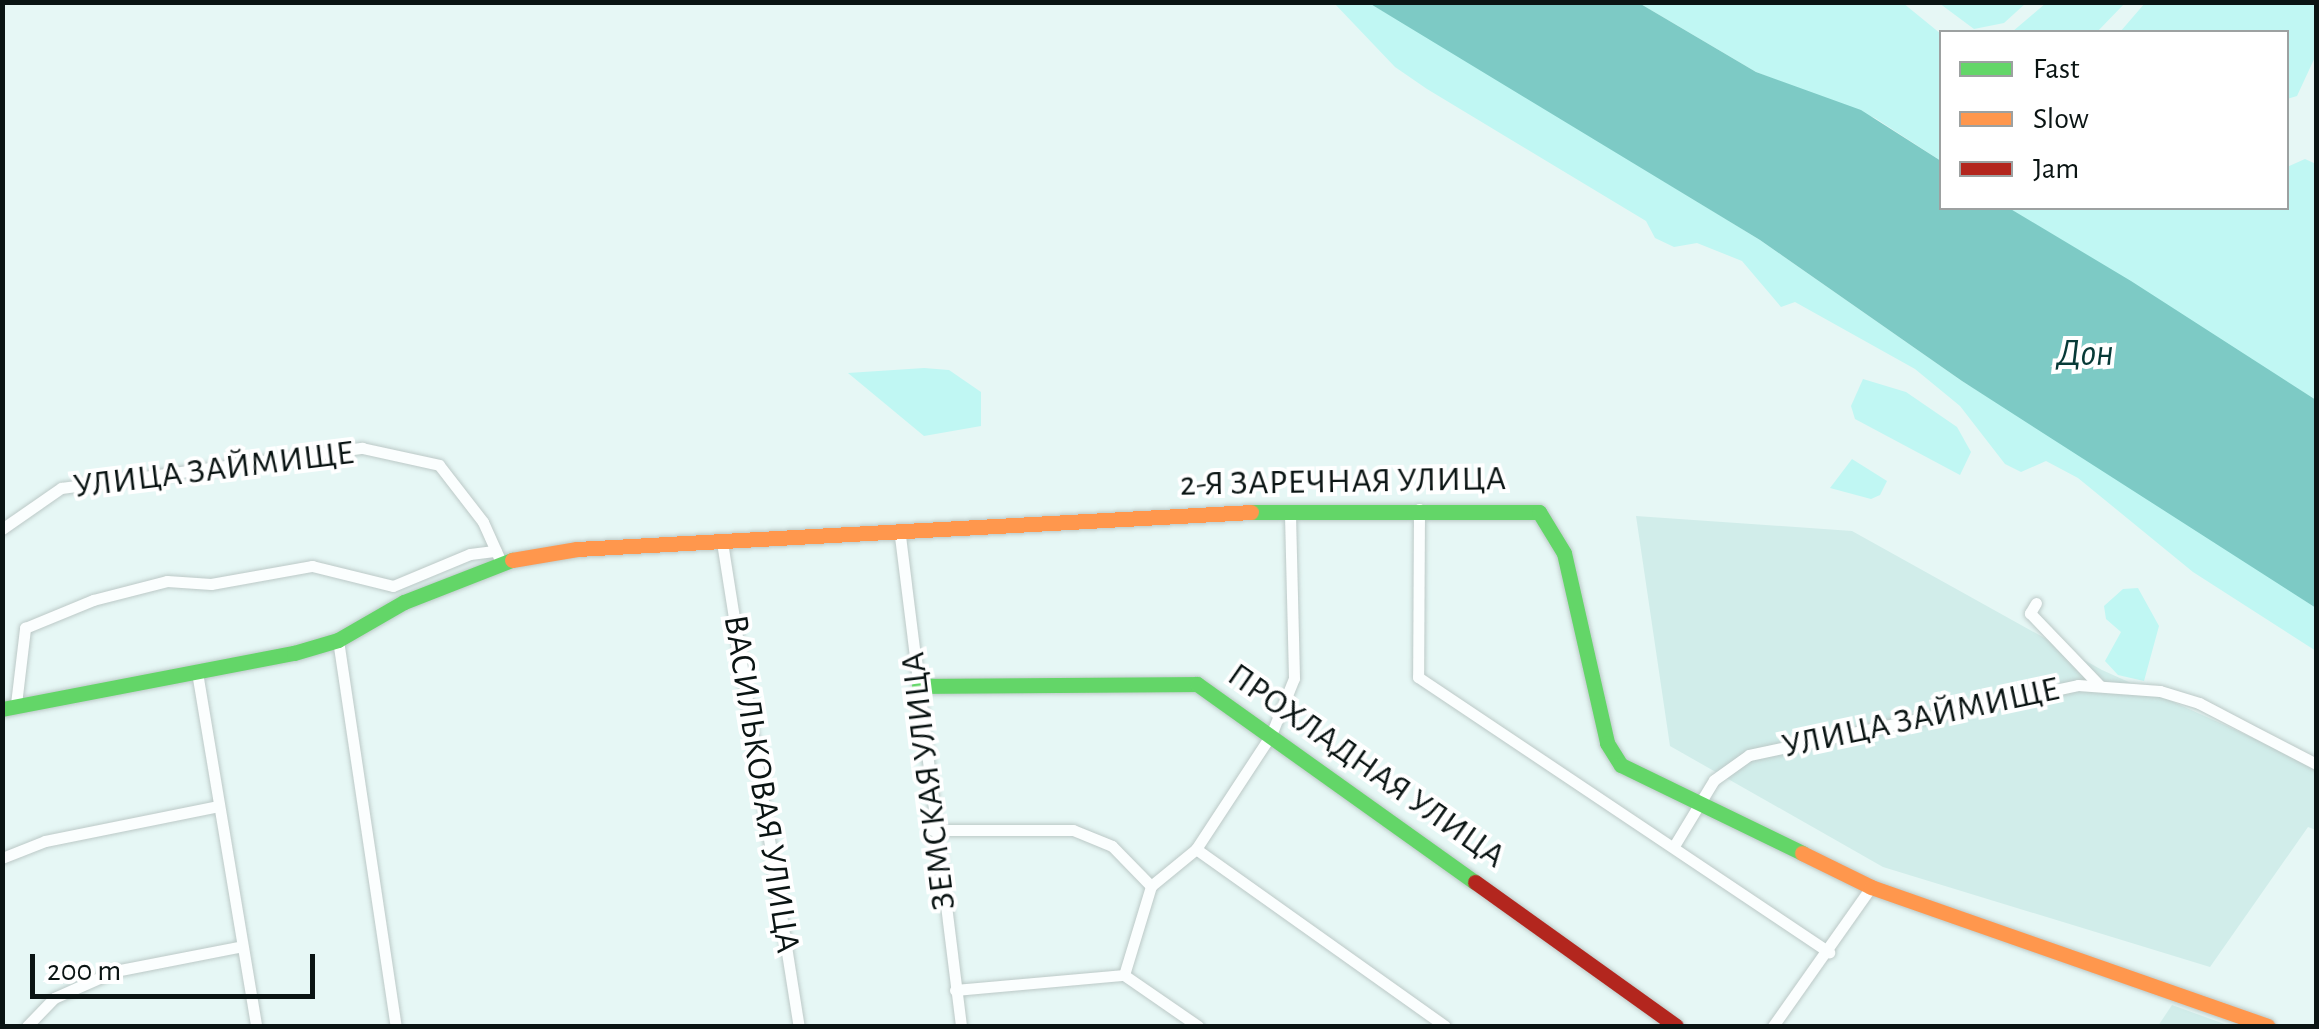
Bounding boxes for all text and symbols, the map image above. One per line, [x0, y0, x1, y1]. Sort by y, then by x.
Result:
legend [1939, 30, 2289, 210]
text: Fast [2033, 54, 2080, 84]
text: Slow [2033, 104, 2089, 134]
text: Jam [2033, 154, 2079, 184]
water label: Дон [2056, 332, 2114, 378]
street label: УЛИЦА ЗАЙМИЩЕ [71, 432, 357, 508]
street label: 2-Я ЗАРЕЧНАЯ УЛИЦА [1180, 458, 1506, 506]
street label: ВАСИЛЬКОВАЯ УЛИЦА [714, 612, 808, 956]
street label: ЗЕМСКАЯ УЛИЦА [892, 649, 966, 913]
street label: ПРОХЛАДНАЯ УЛИЦА [1219, 654, 1513, 878]
street label: УЛИЦА ЗАЙМИЩЕ [1778, 668, 2064, 768]
scale bar [35, 934, 320, 996]
text: 200 m [47, 956, 121, 986]

